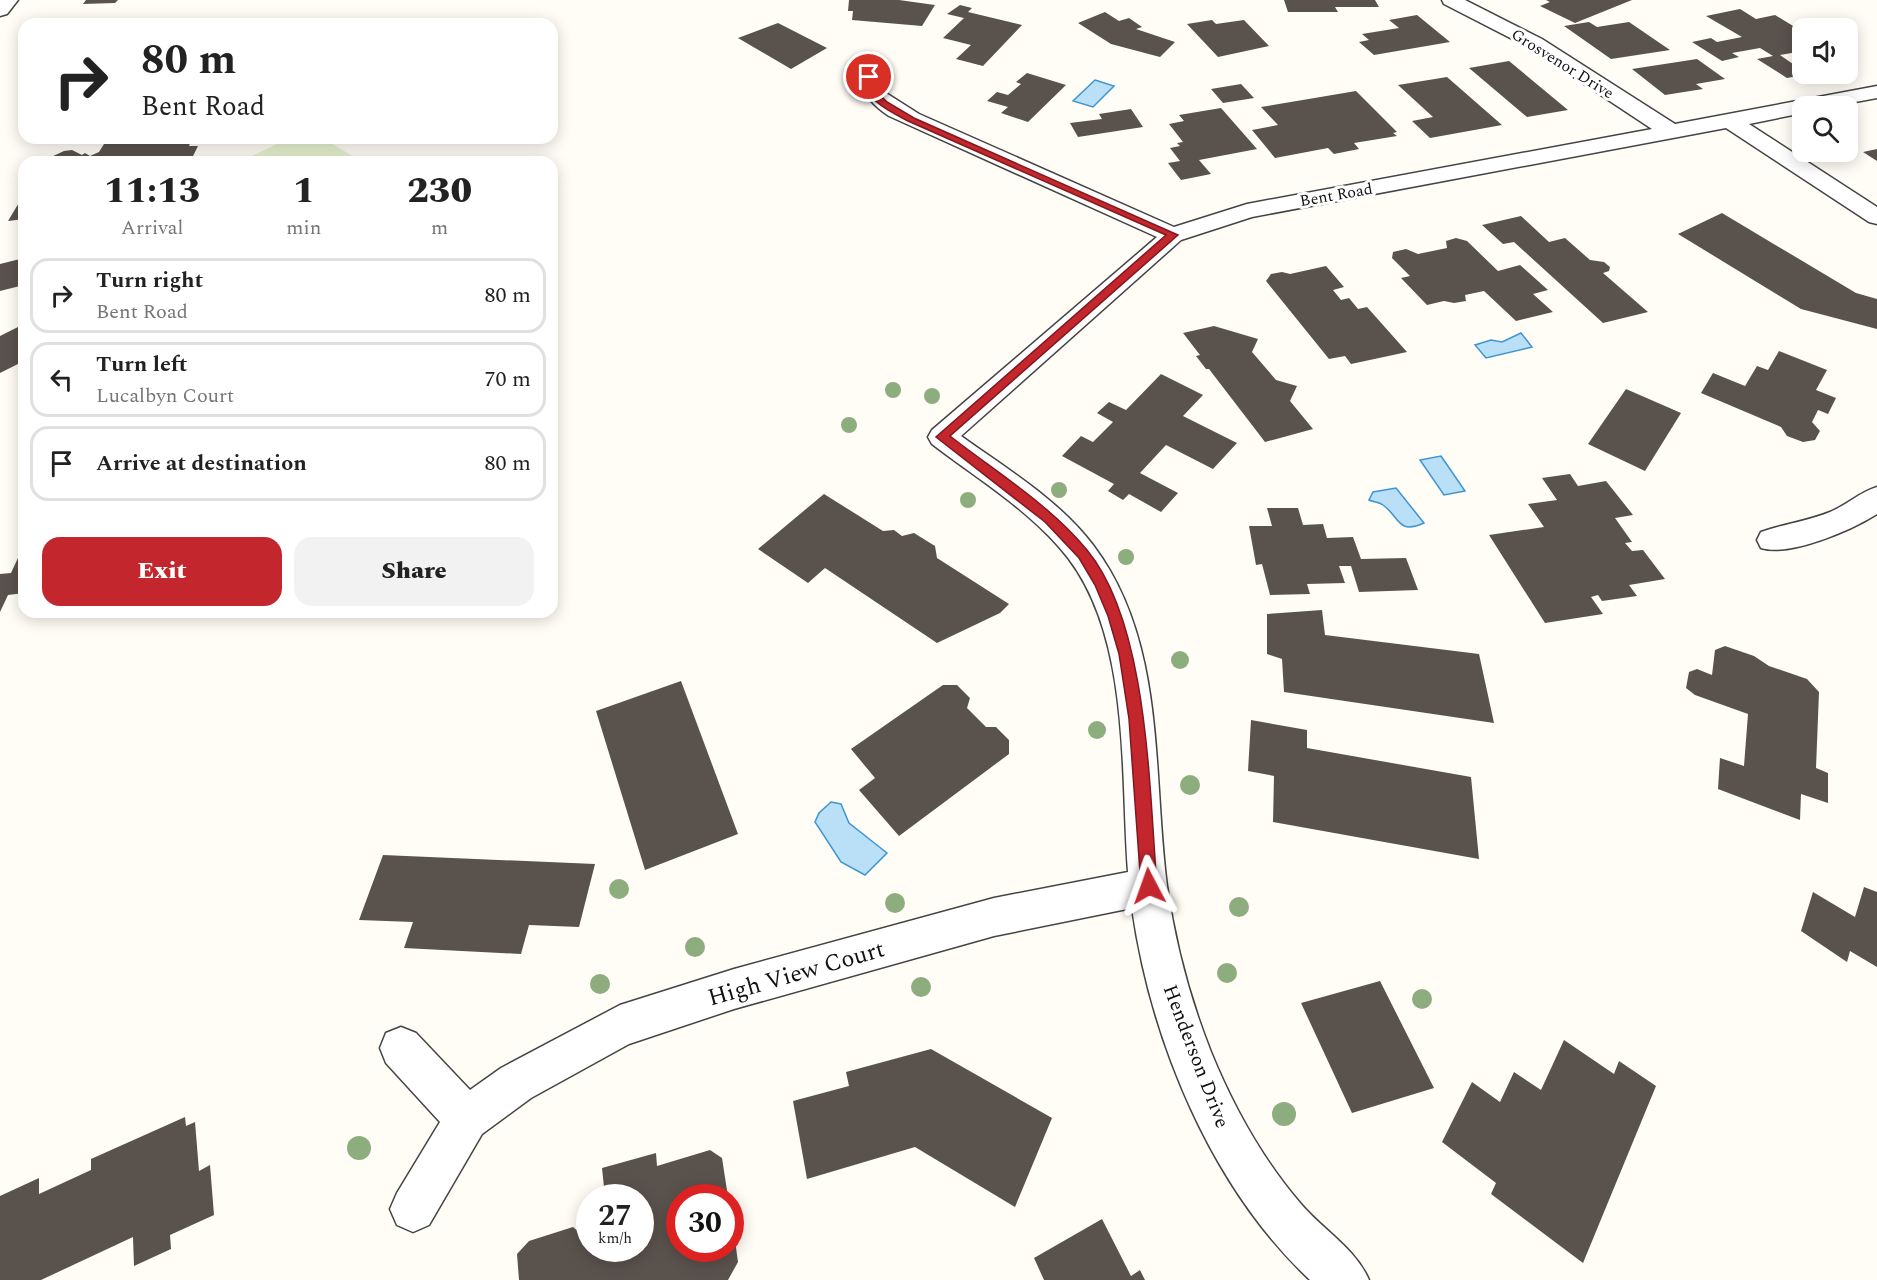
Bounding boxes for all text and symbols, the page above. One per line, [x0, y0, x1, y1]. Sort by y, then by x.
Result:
map controls [1792, 18, 1858, 162]
button: sound [1792, 18, 1858, 84]
street label: Grosvenor Drive [1506, 23, 1618, 105]
text: 80 m [141, 29, 236, 92]
icon: right [42, 42, 120, 120]
pin [843, 51, 894, 102]
icon: arrive [852, 60, 885, 93]
text: Bent Road [141, 86, 265, 128]
button: search [1792, 96, 1858, 162]
text: 11:13 [104, 164, 200, 219]
text: 1 [293, 164, 315, 219]
text: 230 [407, 164, 472, 219]
street label: Bent Road [1298, 177, 1374, 213]
text: Arrival [121, 213, 183, 243]
text: min [286, 213, 321, 243]
text: m [431, 213, 448, 243]
text: Turn right [96, 264, 203, 297]
icon: right [45, 279, 78, 312]
text: 80 m [485, 279, 531, 312]
text: Bent Road [96, 297, 188, 327]
text: Turn left [96, 348, 188, 381]
icon: left [45, 363, 78, 396]
text: 70 m [485, 363, 531, 396]
text: Lucalbyn Court [96, 381, 234, 411]
icon: arrive [45, 447, 78, 480]
text: Arrive at destination [96, 447, 307, 480]
text: 80 m [485, 447, 531, 480]
button: Exit [42, 537, 282, 606]
button: Share [294, 537, 534, 606]
position arrow [1117, 854, 1181, 918]
street label: High View Court [704, 931, 889, 1016]
street label: Henderson Drive [1155, 980, 1237, 1132]
speed limit sign: 30 [666, 1184, 744, 1262]
text: 27 [598, 1193, 632, 1239]
text: km/h [598, 1227, 632, 1250]

